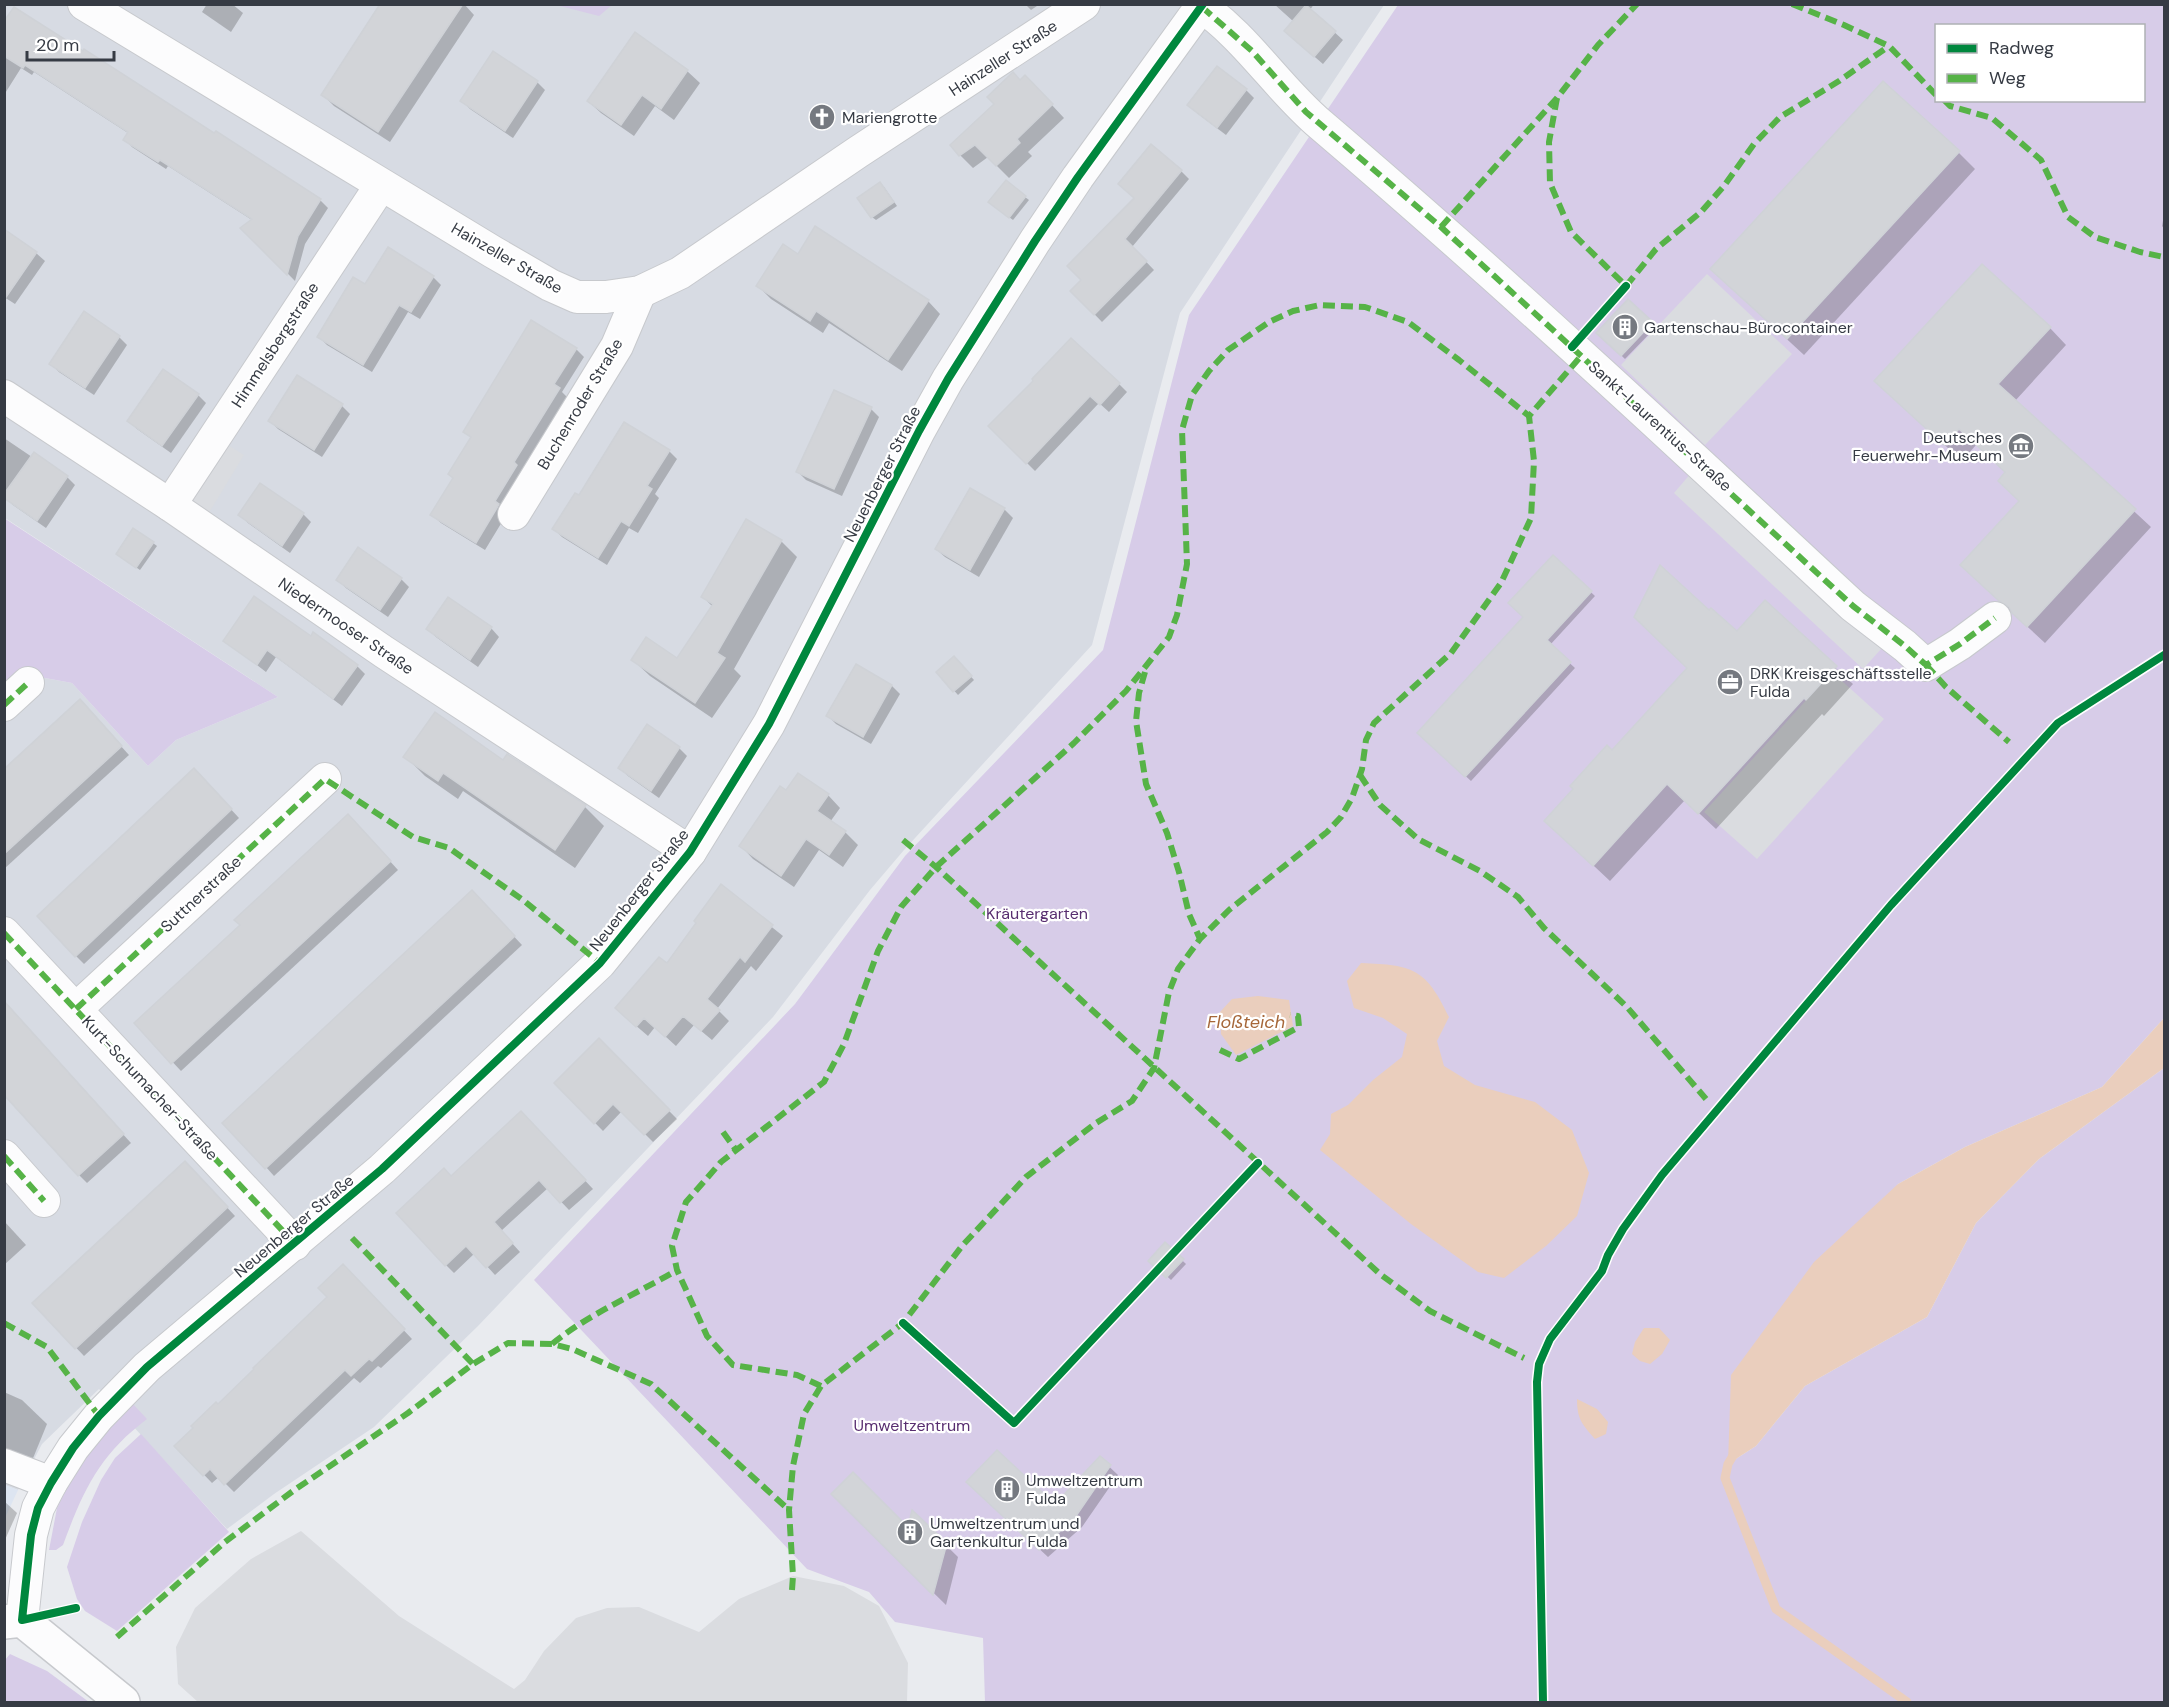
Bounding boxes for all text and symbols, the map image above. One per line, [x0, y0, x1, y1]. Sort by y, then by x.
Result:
street label: Hainzeller Straße [945, 15, 1061, 101]
scale bar [27, 24, 114, 62]
legend [1935, 24, 2145, 102]
text: 20 m [36, 33, 79, 57]
text: Radweg [1989, 36, 2054, 60]
text: Weg [1989, 66, 2026, 90]
church icon: Mariengrotte [807, 102, 837, 132]
place label: Mariengrotte [842, 107, 937, 128]
street label: Hainzeller Straße [448, 218, 566, 298]
street label: Himmelsbergstraße [227, 278, 323, 412]
building icon: Gartenschau-Bürocontainer [1610, 312, 1640, 342]
place label: Gartenschau-Bürocontainer [1644, 317, 1853, 338]
street label: Buchenroder Straße [533, 335, 627, 473]
street label: Sankt-Laurentius-Straße [1584, 356, 1736, 496]
street label: Neuenberger Straße [839, 402, 925, 546]
place label: Deutsches Feuerwehr-Museum [1853, 427, 2002, 466]
museum icon: Deutsches Feuerwehr-Museum [2006, 431, 2036, 461]
street label: Niedermooser Straße [274, 573, 418, 679]
place label: DRK Kreisgeschäftsstelle Fulda [1750, 663, 1932, 702]
office icon: DRK Kreisgeschäftsstelle Fulda [1715, 667, 1745, 697]
street label: Neuenberger Straße [585, 824, 693, 956]
street label: Suttnerstraße [156, 851, 246, 937]
park label: Kräutergarten [986, 903, 1088, 924]
water label: Floßteich [1207, 1010, 1285, 1034]
street label: Kurt-Schumacher-Straße [77, 1011, 223, 1165]
street label: Neuenberger Straße [230, 1170, 358, 1282]
park label: Umweltzentrum [854, 1415, 970, 1436]
place label: Umweltzentrum Fulda [1026, 1470, 1143, 1509]
building icon: Umweltzentrum Fulda [992, 1474, 1022, 1504]
place label: Umweltzentrum und Gartenkultur Fulda [930, 1513, 1079, 1552]
building icon: Umweltzentrum und Gartenkultur Fulda [895, 1517, 925, 1547]

